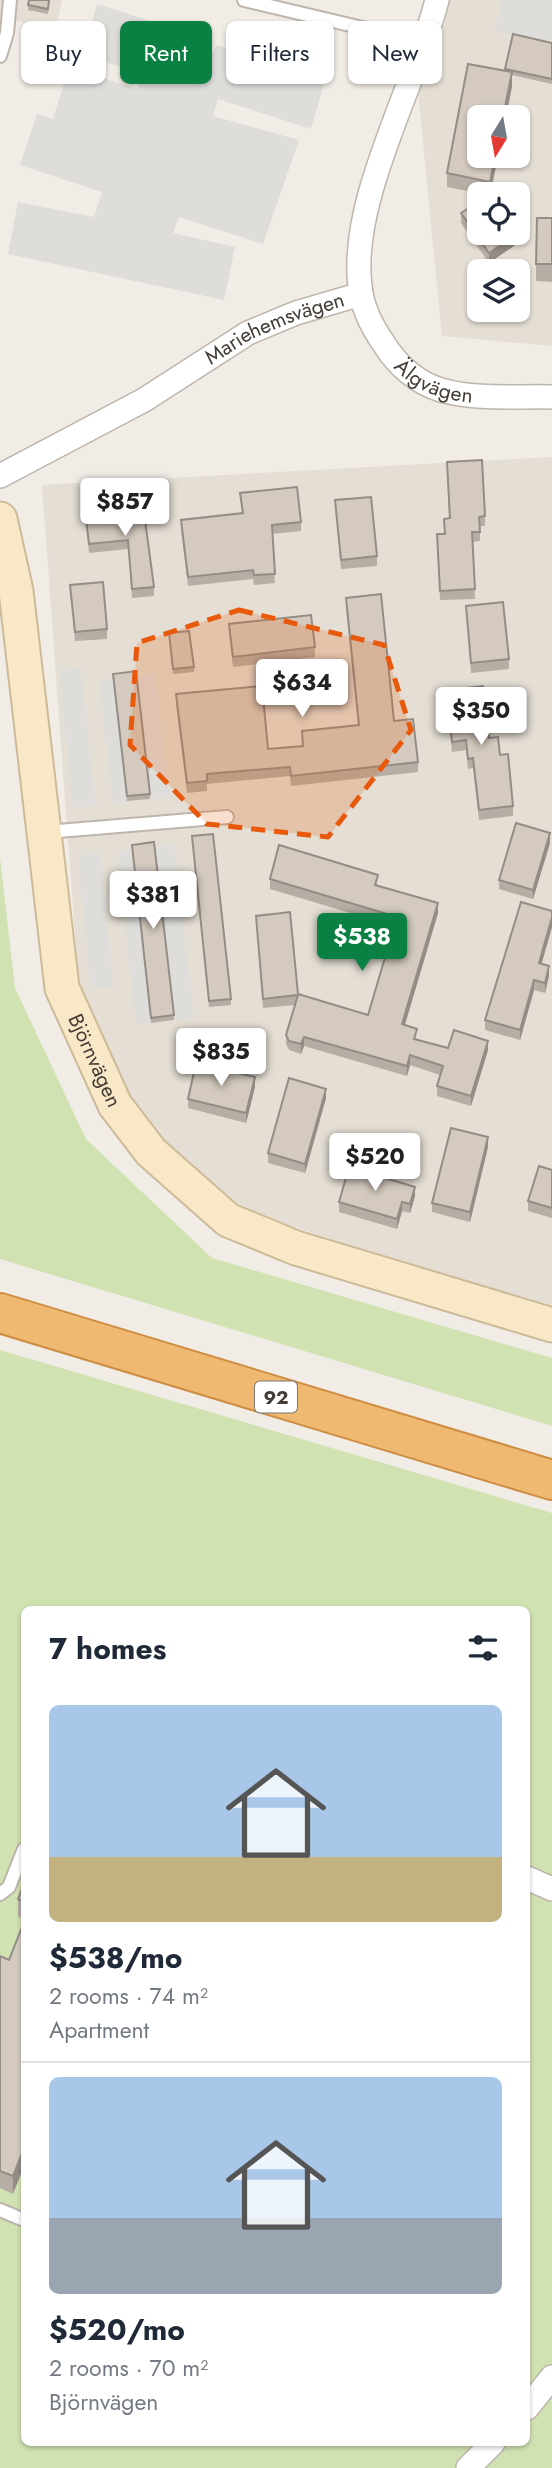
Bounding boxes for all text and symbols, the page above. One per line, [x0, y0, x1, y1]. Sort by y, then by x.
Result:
chip: Buy [21, 21, 106, 84]
chip: Rent [120, 21, 212, 84]
chip: Filters [226, 21, 334, 84]
chip: New [348, 21, 442, 84]
north arrow [467, 105, 530, 168]
map controls [467, 105, 530, 322]
button: locate [467, 182, 530, 245]
button: layers [467, 259, 530, 322]
street label: Mariehemsvägen [199, 285, 348, 372]
street label: Älgvägen [388, 352, 474, 411]
pin: $857 [84, 478, 166, 538]
text: $857 [96, 484, 154, 518]
pin: $634 [261, 660, 343, 719]
text: $634 [272, 665, 332, 699]
pin: $350 [440, 688, 522, 747]
text: $350 [452, 693, 510, 727]
pin: $381 [112, 872, 194, 931]
text: $381 [126, 877, 180, 911]
pin: $538 [321, 914, 403, 973]
text: $538 [333, 919, 391, 953]
street label: Björnvägen [61, 1009, 129, 1112]
pin: $835 [180, 1028, 262, 1088]
text: $835 [192, 1034, 250, 1068]
pin: $520 [334, 1134, 416, 1193]
text: $520 [345, 1139, 405, 1173]
road number: 92 [255, 1382, 297, 1413]
text: 7 homes [49, 1627, 166, 1670]
icon: filters [464, 1629, 502, 1667]
icon: home [213, 1750, 339, 1876]
text: $538/mo [49, 1936, 182, 1979]
text: 2 rooms · 74 m² [49, 1979, 208, 2013]
text: Apartment [49, 2013, 149, 2047]
icon: home [213, 2122, 339, 2248]
text: $520/mo [49, 2308, 185, 2351]
text: 2 rooms · 70 m² [49, 2351, 208, 2385]
text: Björnvägen [49, 2385, 158, 2419]

